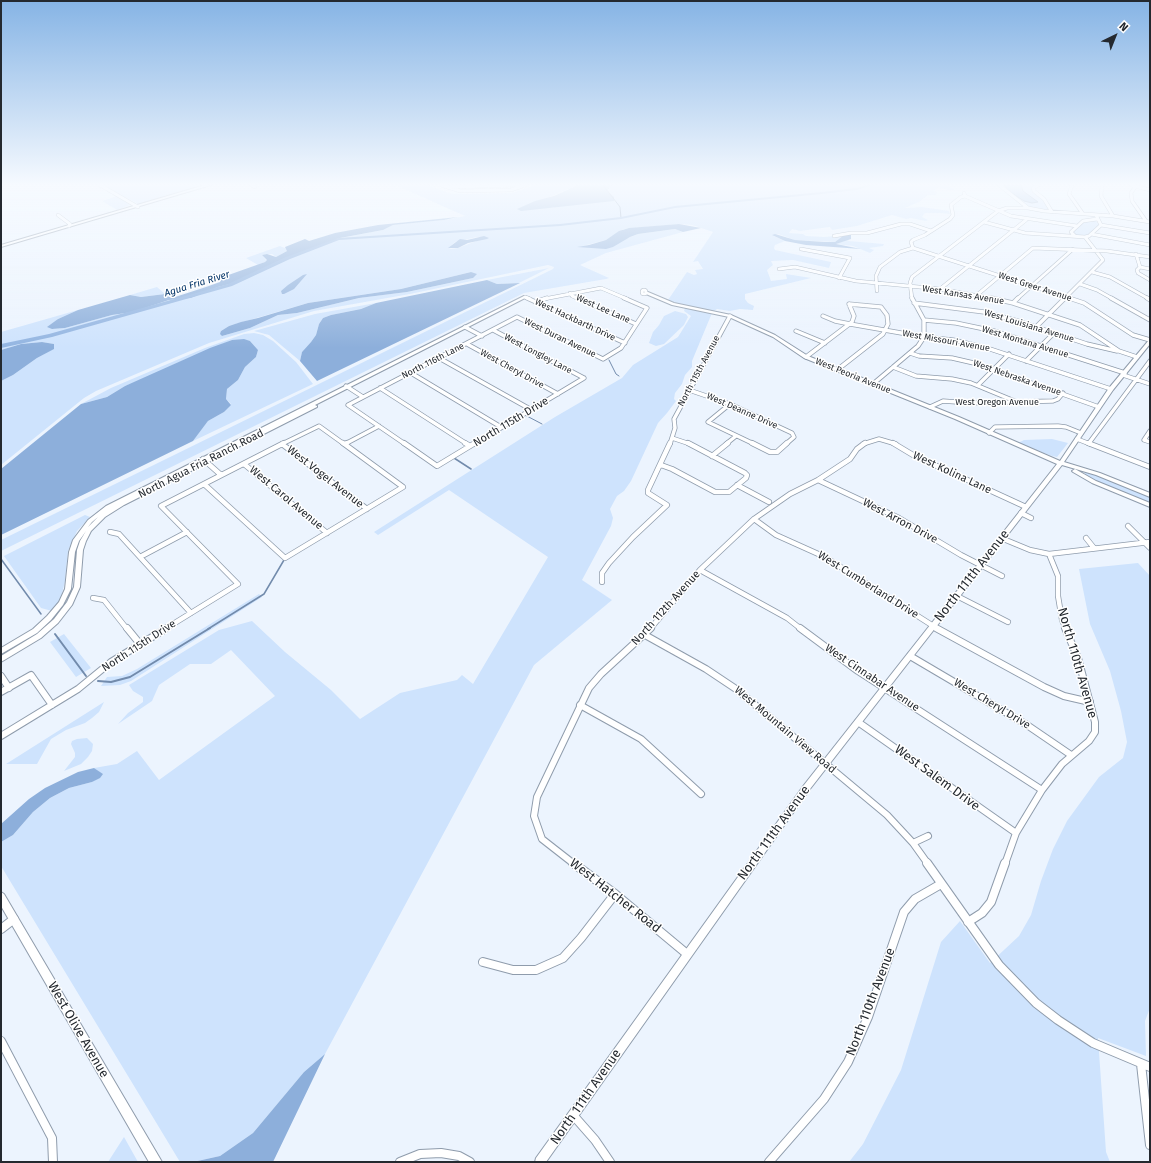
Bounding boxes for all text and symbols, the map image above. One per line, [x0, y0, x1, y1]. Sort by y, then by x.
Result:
north arrow [1095, 16, 1135, 56]
text: N [1116, 20, 1131, 34]
water label: Agua Fria River [163, 268, 231, 300]
street label: West Greer Avenue [997, 270, 1073, 304]
street label: West Kansas Avenue [921, 283, 1005, 307]
street label: West Lee Lane [574, 292, 632, 326]
street label: West Hackbarth Drive [533, 297, 617, 343]
street label: West Louisiana Avenue [983, 307, 1075, 345]
street label: West Duran Avenue [522, 316, 598, 360]
street label: West Montana Avenue [980, 324, 1070, 360]
street label: West Missouri Avenue [901, 328, 991, 354]
street label: West Longley Lane [502, 332, 574, 376]
street label: North 115th Avenue [676, 334, 722, 408]
street label: North 116th Lane [400, 341, 466, 381]
street label: West Cheryl Drive [478, 347, 546, 391]
street label: West Peoria Avenue [814, 356, 892, 396]
street label: West Nebraska Avenue [972, 358, 1062, 398]
street label: West Deanne Drive [705, 391, 779, 431]
street label: North 115th Drive [471, 394, 551, 450]
street label: West Oregon Avenue [955, 397, 1039, 407]
street label: North Agua Fria Ranch Road [136, 427, 266, 501]
street label: West Vogel Avenue [284, 443, 366, 511]
street label: West Kolina Lane [911, 449, 993, 497]
street label: West Carol Avenue [247, 463, 325, 533]
street label: West Arron Drive [860, 496, 940, 546]
street label: North 111th Avenue [931, 527, 1013, 625]
street label: West Cumberland Drive [815, 549, 921, 621]
street label: North 112th Avenue [629, 568, 703, 648]
street label: North 110th Avenue [1054, 606, 1100, 720]
street label: North 115th Drive [100, 617, 178, 675]
street label: West Cinnabar Avenue [822, 641, 922, 715]
street label: West Cheryl Drive [951, 676, 1033, 732]
street label: West Mountain View Road [732, 684, 838, 776]
street label: West Salem Drive [891, 742, 983, 814]
street label: North 111th Avenue [735, 783, 813, 883]
street label: West Hatcher Road [566, 855, 664, 937]
street label: North 110th Avenue [843, 946, 899, 1058]
street label: West Olive Avenue [44, 979, 112, 1081]
street label: North 111th Avenue [547, 1046, 625, 1148]

